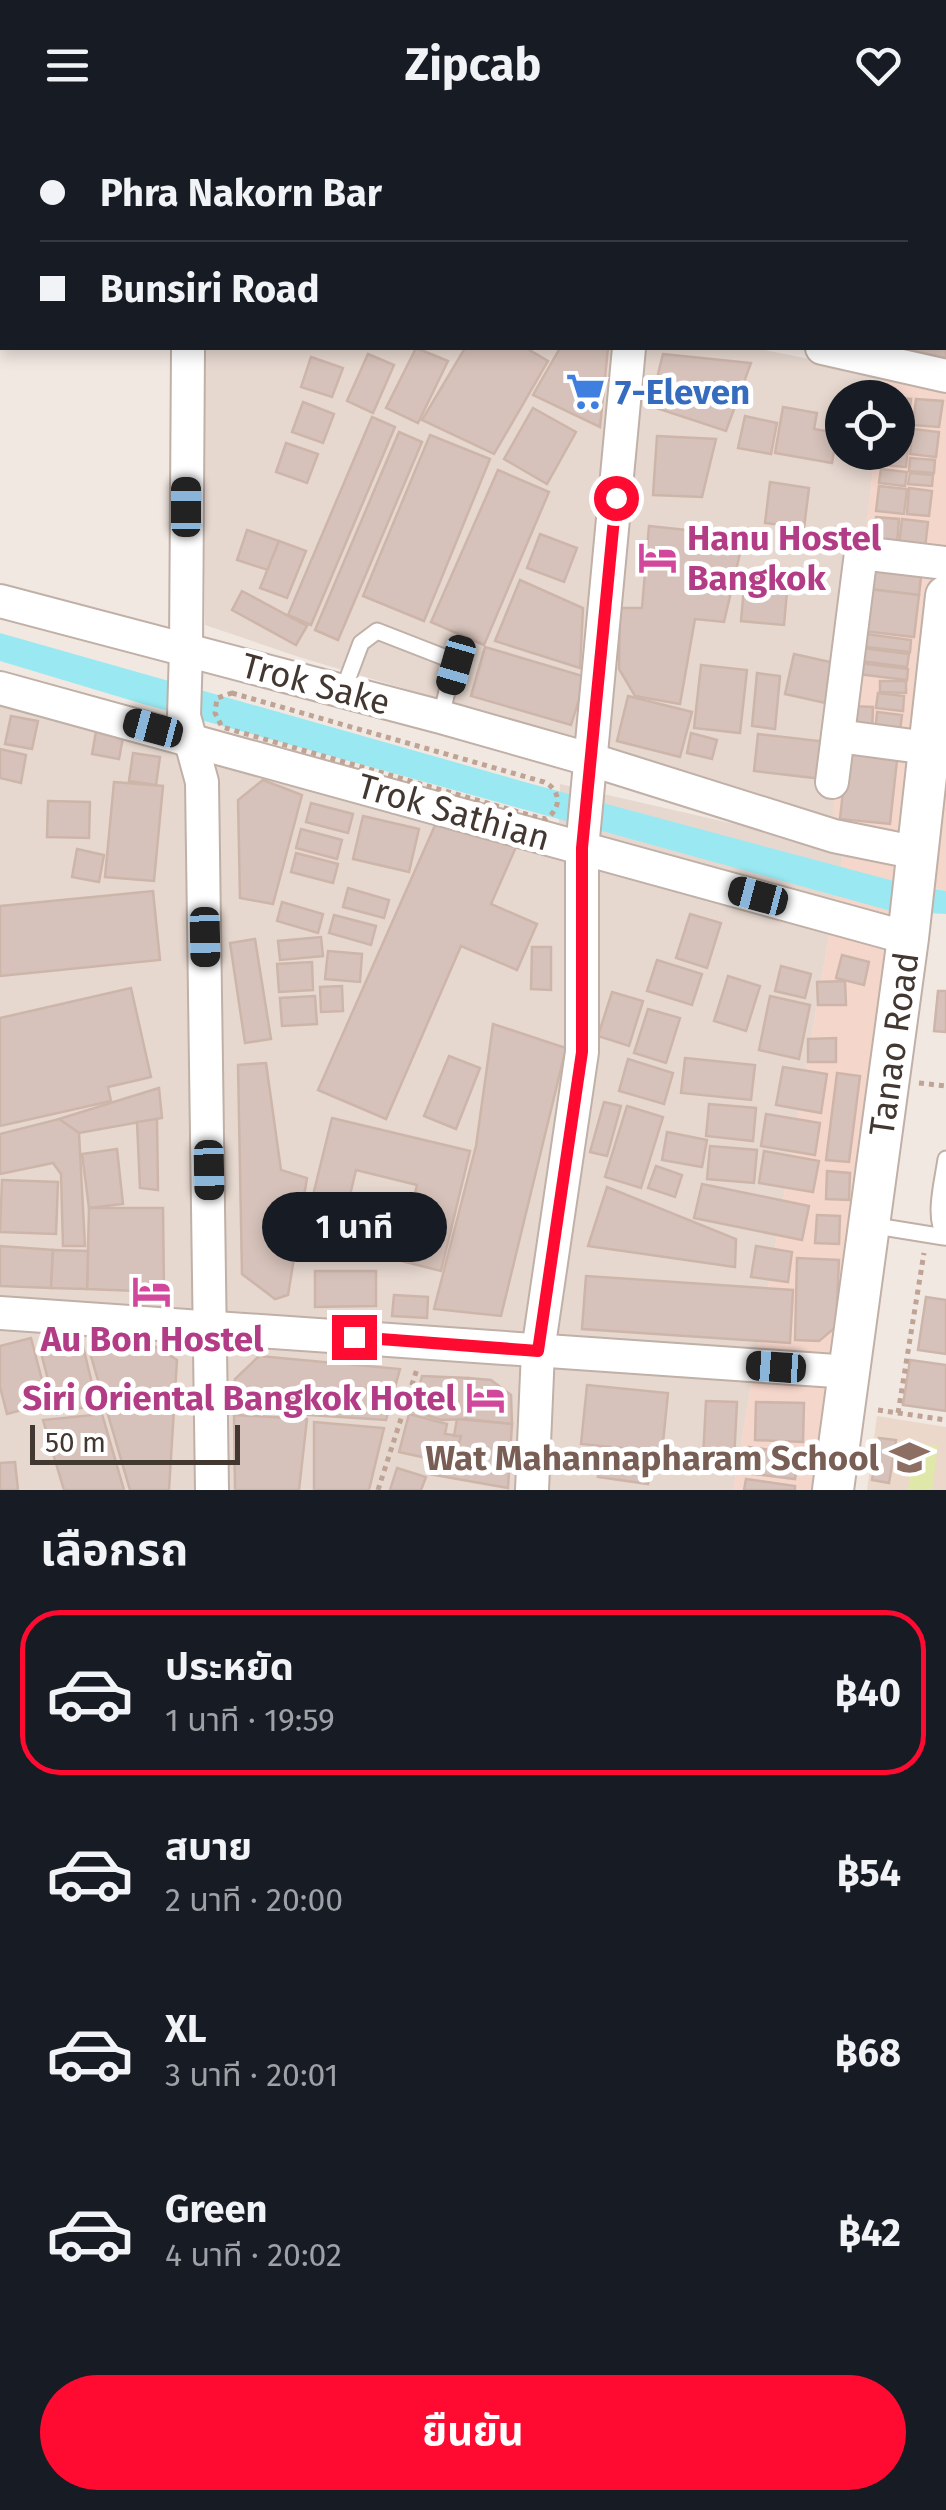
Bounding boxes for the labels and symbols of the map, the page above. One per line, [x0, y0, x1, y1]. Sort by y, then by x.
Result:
supermarket icon: 7-Eleven [564, 371, 606, 413]
place label: 7-Eleven [615, 371, 750, 413]
route start [594, 476, 639, 521]
car [171, 477, 201, 537]
place label: Hanu Hostel Bangkok [687, 517, 882, 599]
hotel icon: Hanu Hostel Bangkok [636, 537, 678, 579]
car [433, 632, 479, 698]
street label: Trok Sake [237, 644, 395, 724]
car [120, 706, 186, 750]
street label: Trok Sathian [353, 765, 555, 859]
car [725, 874, 791, 918]
car [189, 907, 221, 967]
street label: Tanao Road [860, 949, 928, 1139]
car [193, 1140, 225, 1200]
callout: 1 นาที [262, 1192, 446, 1262]
hotel icon: Au Bon Hostel [131, 1271, 173, 1313]
route end [332, 1315, 377, 1360]
place label: Au Bon Hostel [40, 1318, 264, 1360]
car [745, 1350, 807, 1384]
place label: Siri Oriental Bangkok Hotel [22, 1377, 457, 1419]
hotel icon: Siri Oriental Bangkok Hotel [465, 1377, 507, 1419]
scale bar [30, 1420, 240, 1464]
place label: Wat Mahannapharam School [425, 1437, 880, 1479]
school or university icon: Wat Mahannapharam School [888, 1437, 930, 1479]

